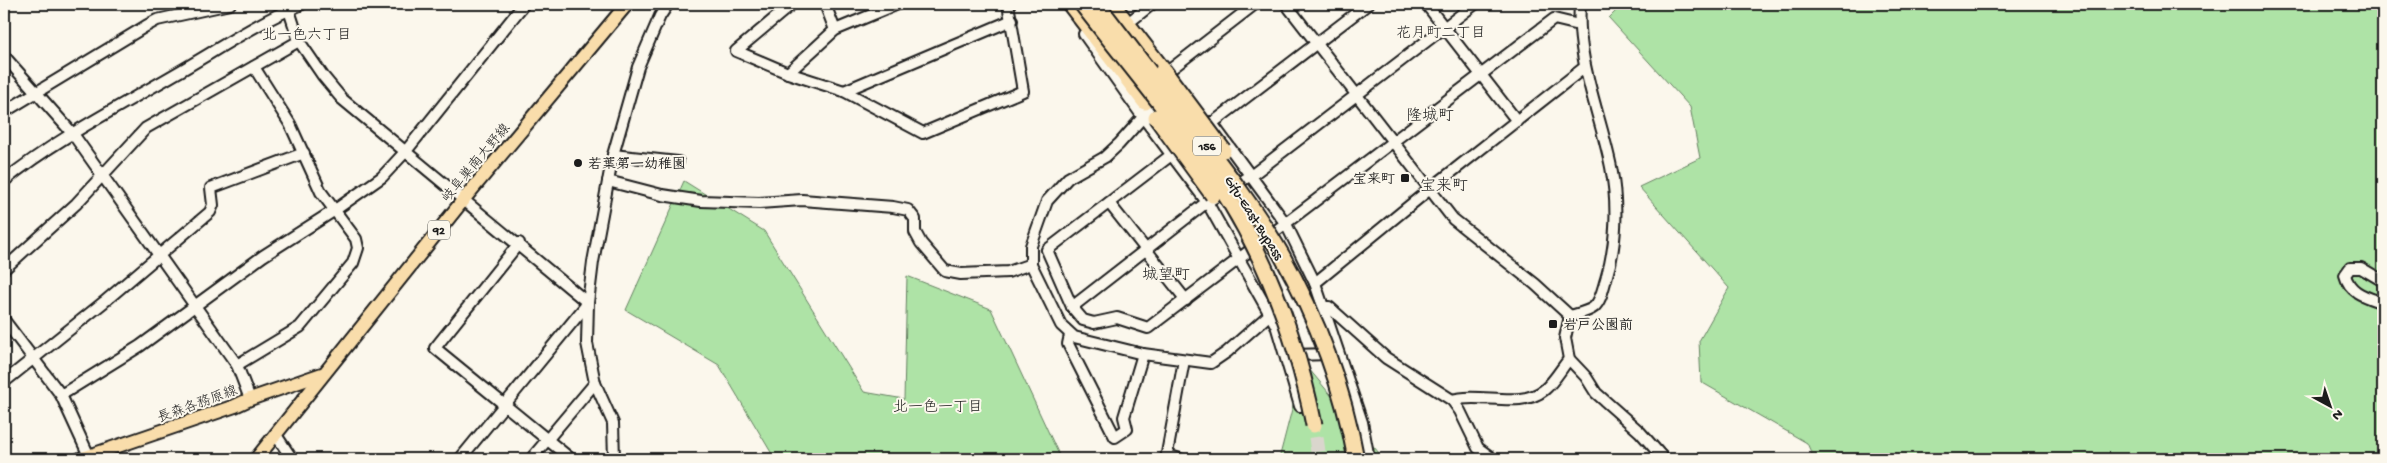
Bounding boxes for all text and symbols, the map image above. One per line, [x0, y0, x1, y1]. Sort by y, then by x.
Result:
district label: 花月町二丁目 [1396, 25, 1486, 43]
district label: 北一色六丁目 [262, 26, 352, 45]
district label: 隆城町 [1406, 107, 1454, 127]
street label: 岐阜巣南大野線 [439, 121, 515, 207]
road number: 156 [1193, 136, 1221, 156]
place label: 若葉第一幼稚園 [588, 156, 686, 174]
marker: 若葉第一幼稚園 [572, 157, 584, 169]
place label: 宝来町 [1353, 172, 1395, 189]
marker: 宝来町 [1399, 172, 1411, 184]
street label: Gifu-East Bypass [1219, 173, 1287, 264]
district label: 宝来町 [1420, 176, 1468, 197]
road number: 92 [428, 220, 450, 240]
district label: 城望町 [1142, 266, 1190, 286]
place label: 岩戸公園前 [1563, 317, 1633, 335]
marker: 岩戸公園前 [1547, 318, 1559, 330]
north arrow [2304, 380, 2354, 430]
street label: 長森各務原線 [155, 383, 240, 428]
district label: 北一色一丁目 [893, 398, 983, 417]
text: N [2328, 405, 2346, 423]

